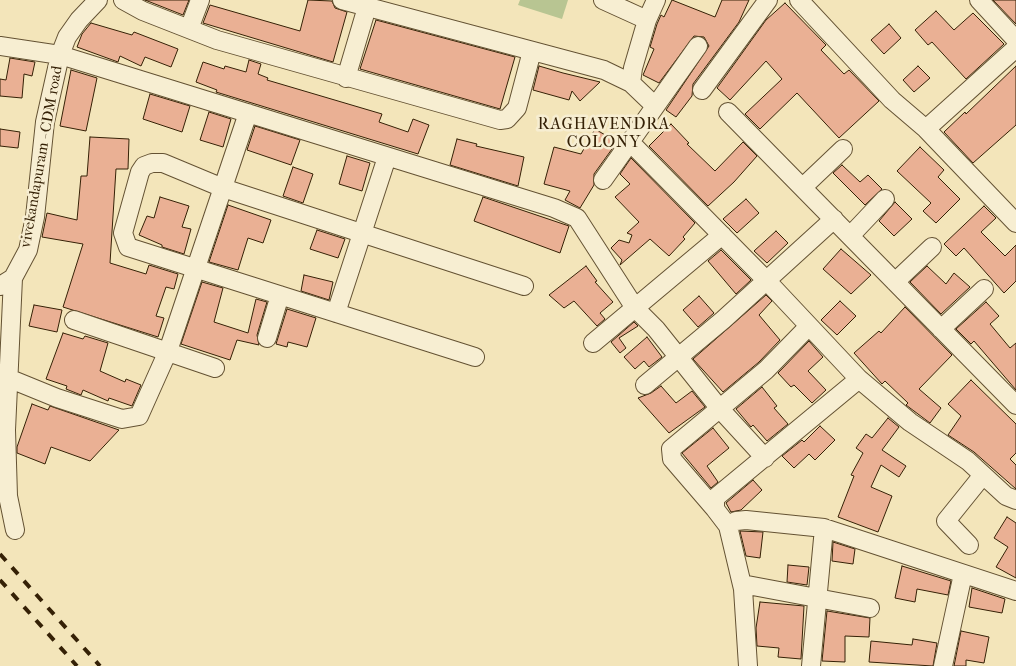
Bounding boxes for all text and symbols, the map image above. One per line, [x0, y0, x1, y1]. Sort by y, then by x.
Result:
street label: vivekandapuram - CDM road [17, 65, 67, 249]
district label: RAGHAVENDRA COLONY [536, 115, 672, 153]

